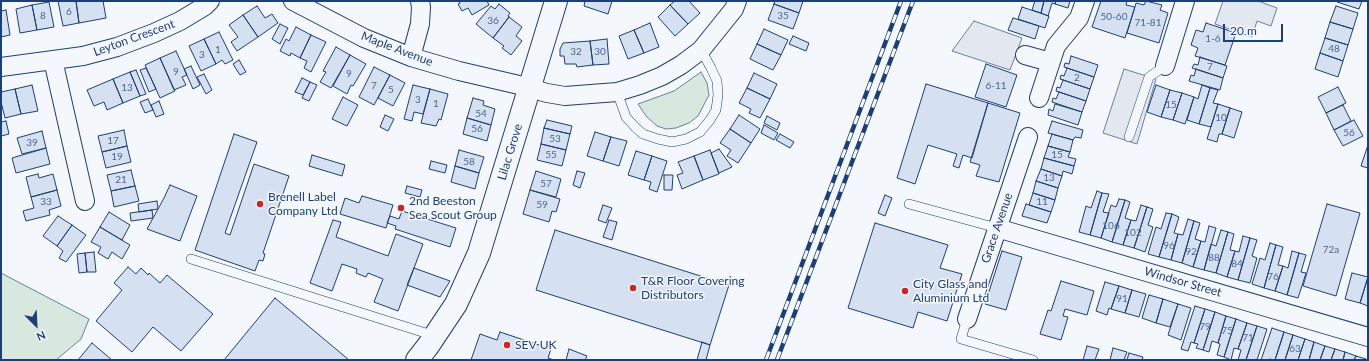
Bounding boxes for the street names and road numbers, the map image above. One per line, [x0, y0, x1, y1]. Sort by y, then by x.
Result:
street label: Leyton Crescent [91, 17, 177, 59]
street label: Maple Avenue [359, 29, 435, 69]
street label: Lilac Grove [495, 122, 525, 182]
street label: Grace Avenue [978, 191, 1016, 265]
street label: Windsor Street [1143, 264, 1223, 300]

